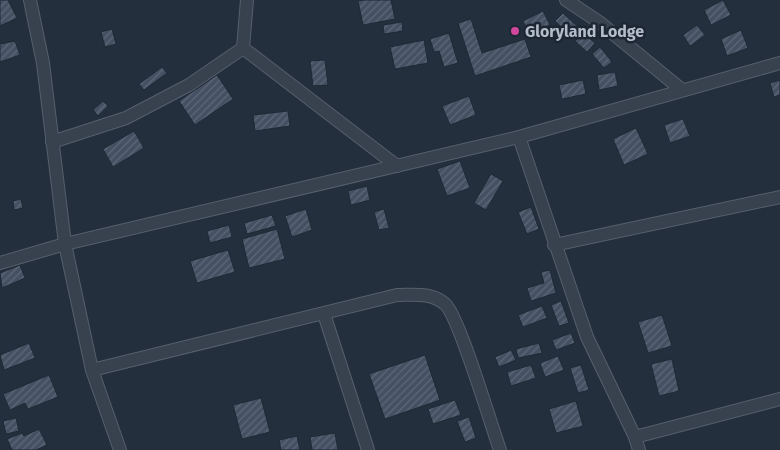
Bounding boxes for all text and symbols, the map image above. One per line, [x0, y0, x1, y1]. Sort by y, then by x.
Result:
place label: Gloryland Lodge [525, 22, 644, 41]
marker: Gloryland Lodge [509, 25, 521, 37]

